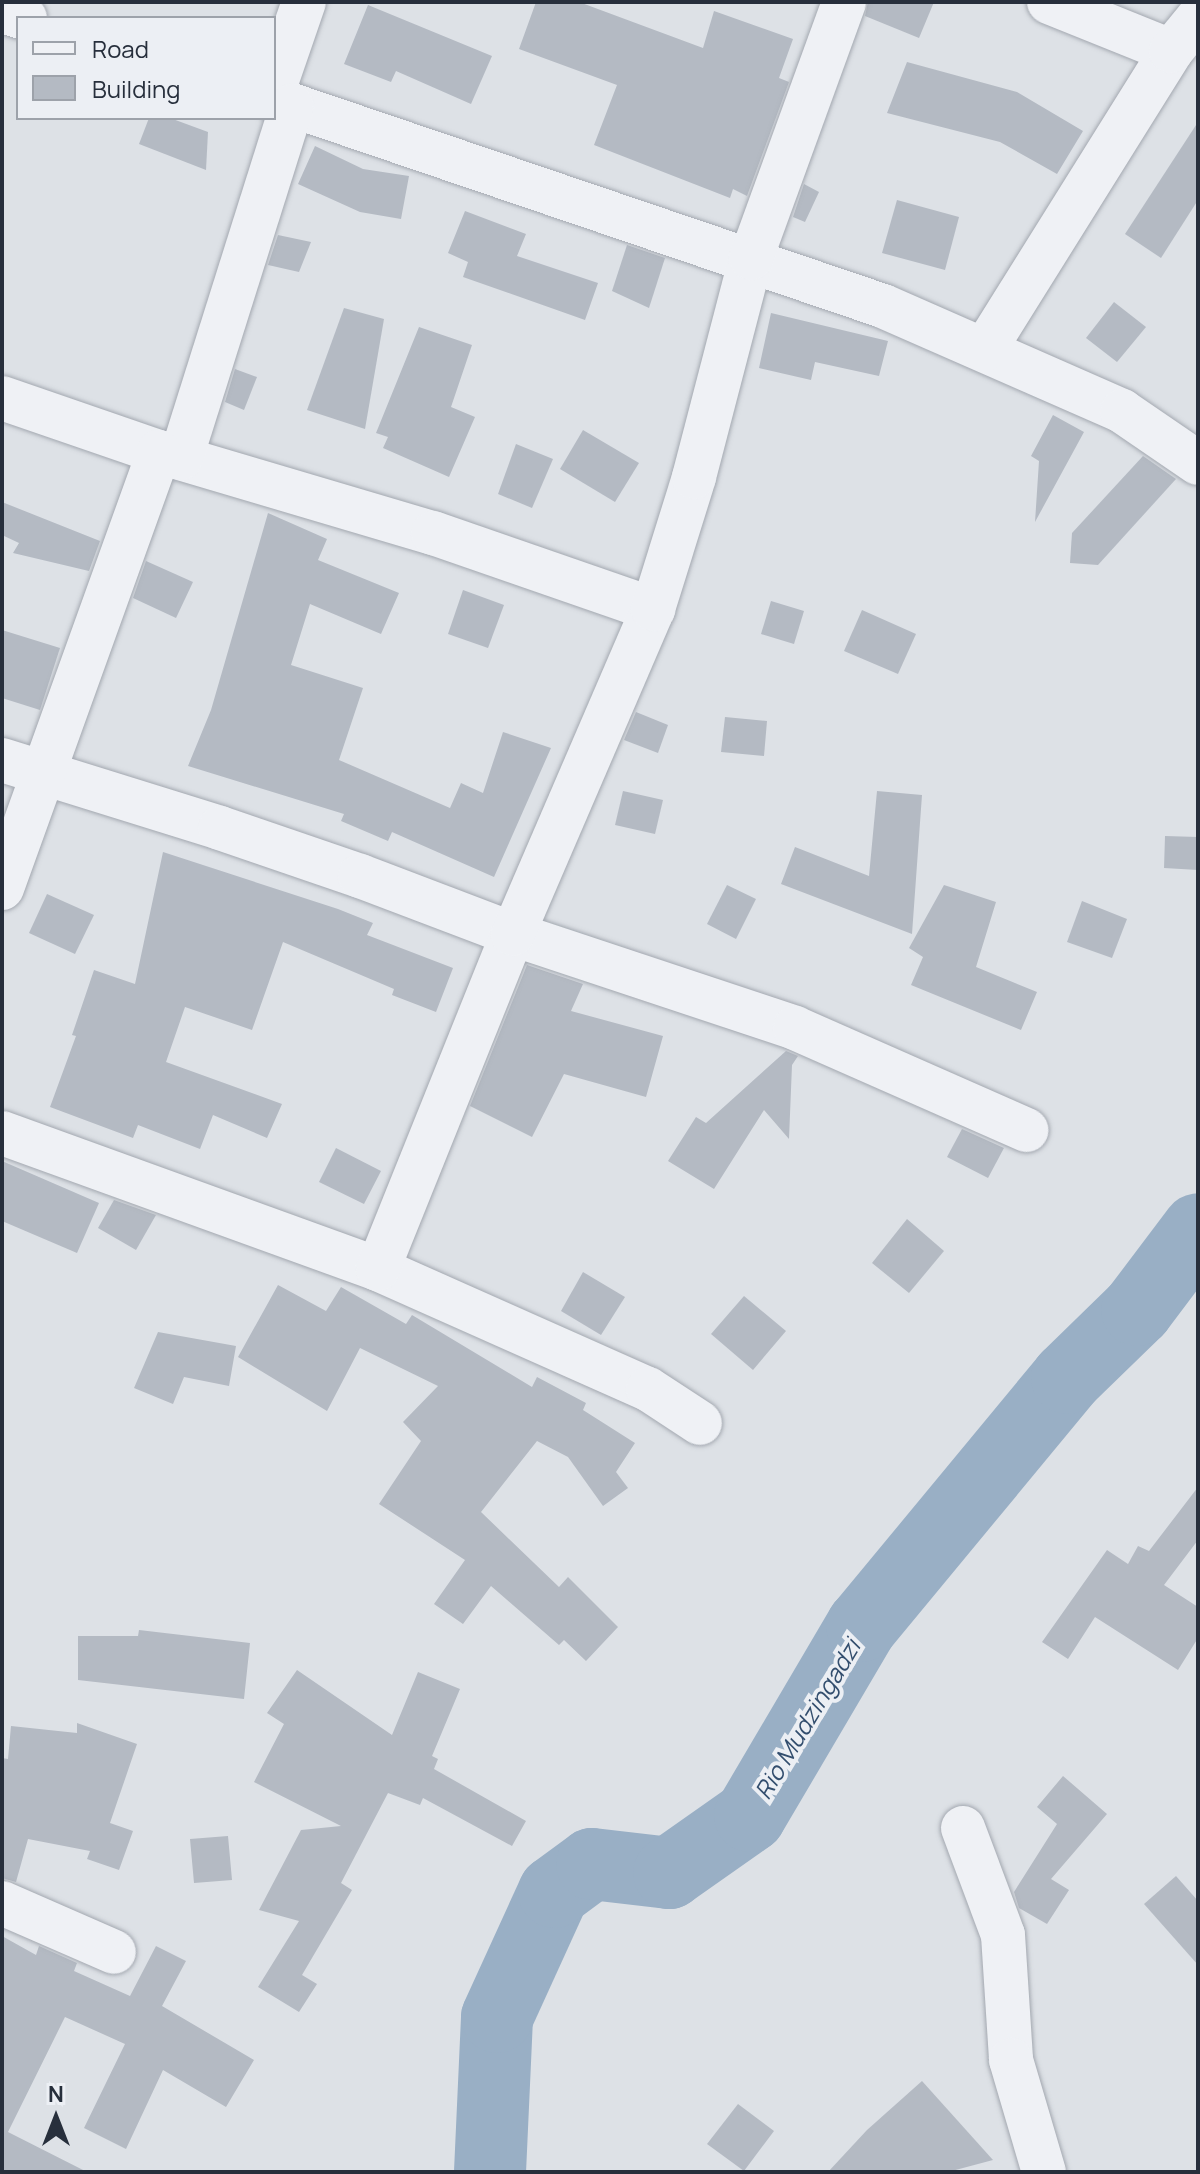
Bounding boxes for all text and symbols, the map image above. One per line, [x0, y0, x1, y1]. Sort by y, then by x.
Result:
legend [16, 16, 276, 120]
text: Road [92, 32, 149, 65]
text: Building [92, 72, 180, 105]
water label: Rio Mudzingadzi [748, 1634, 866, 1804]
north arrow [16, 2078, 96, 2158]
text: N [48, 2079, 64, 2109]

